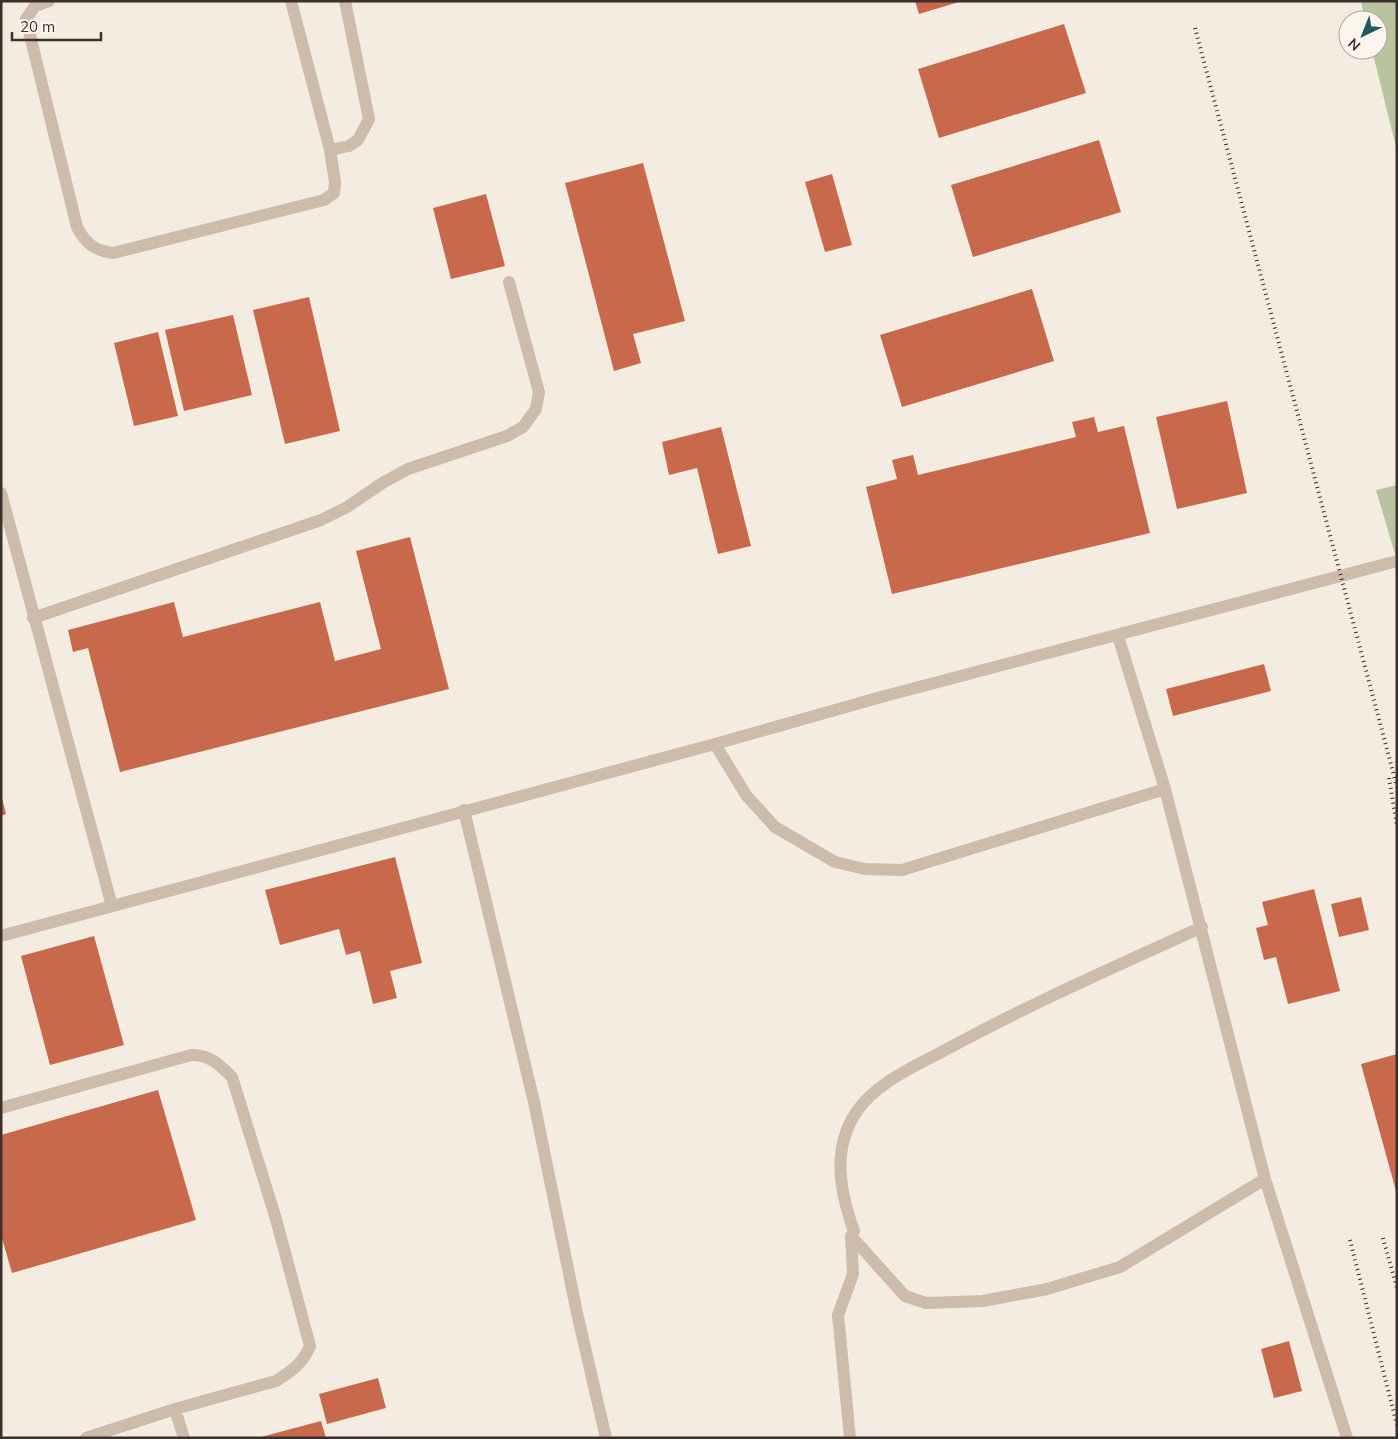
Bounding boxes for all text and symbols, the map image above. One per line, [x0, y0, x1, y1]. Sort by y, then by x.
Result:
scale bar [12, 10, 101, 42]
north arrow [1338, 10, 1388, 60]
text: 20 m [20, 17, 55, 36]
text: N [1344, 34, 1364, 55]

